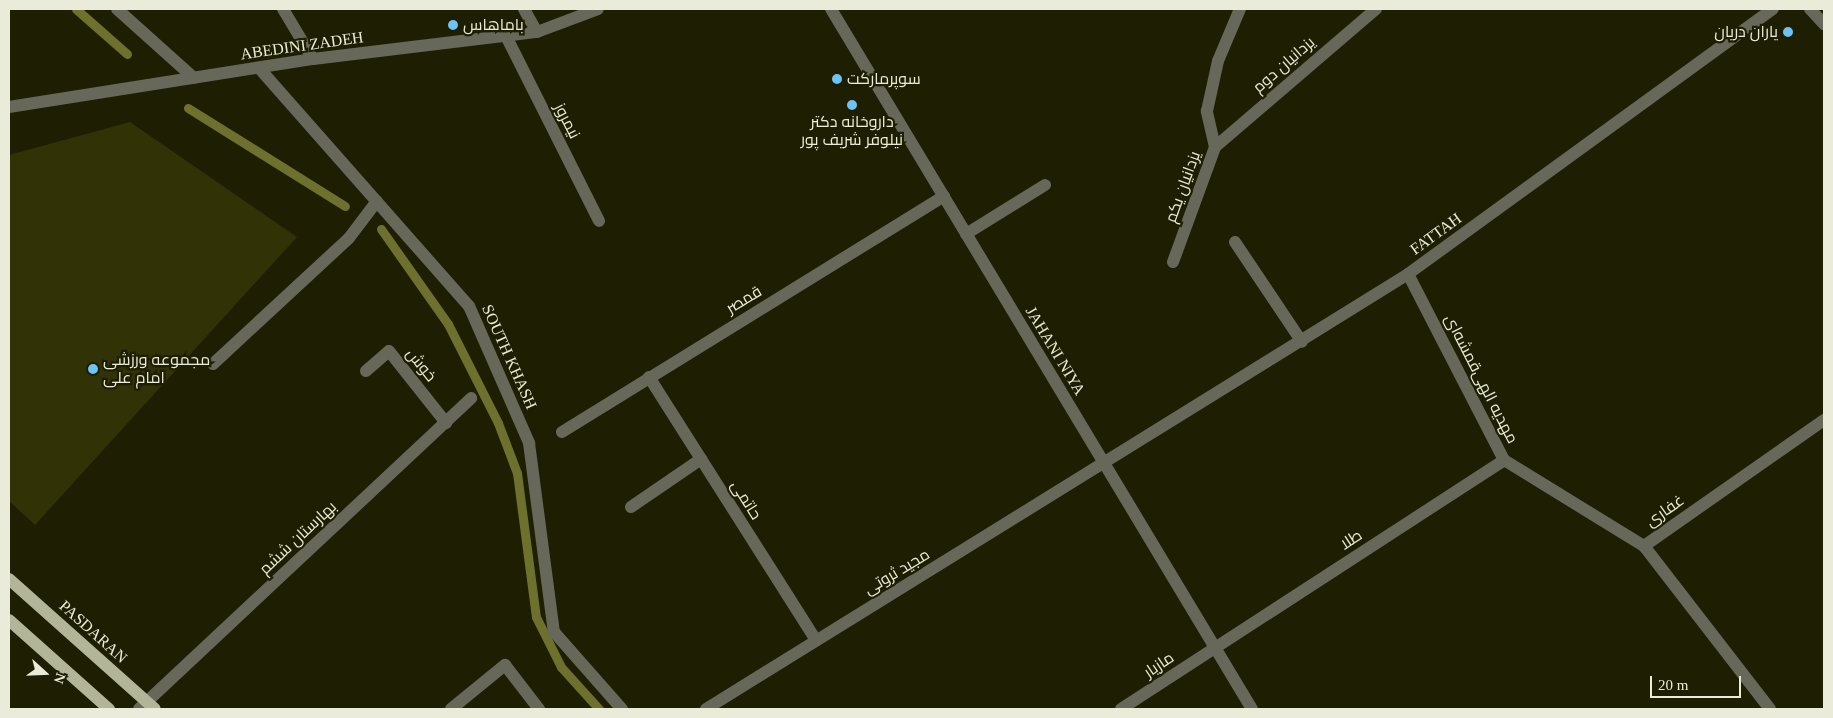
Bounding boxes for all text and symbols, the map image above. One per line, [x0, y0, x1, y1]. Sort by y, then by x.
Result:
place label: باماهاس [463, 15, 524, 35]
marker: باماهاس [447, 19, 459, 31]
place label: یاران دریان [1714, 22, 1778, 42]
marker: یاران دریان [1782, 26, 1794, 38]
street label: ABEDINI ZADEH [239, 28, 365, 64]
street label: یزدانیان دوم [1249, 33, 1319, 97]
place label: سوپرمارکت [847, 69, 921, 89]
marker: سوپرمارکت [831, 73, 843, 85]
marker: داروخانه دکتر نیلوفر شریف پور [846, 99, 858, 111]
street label: نیمروز [550, 100, 584, 142]
place label: داروخانه دکتر نیلوفر شریف پور [801, 112, 903, 150]
street label: یزدانیان یکم [1161, 149, 1205, 225]
street label: FATTAH [1407, 209, 1465, 259]
street label: قمصر [723, 282, 765, 318]
street label: SOUTH KHASH [477, 302, 541, 412]
street label: JAHANI NIYA [1021, 303, 1089, 399]
street label: مهدیه الهی‌قمشه‌ای [1440, 311, 1522, 447]
street label: خوش [402, 344, 440, 386]
place label: مجموعه ورزشی امام علی [103, 350, 210, 388]
marker: مجموعه ورزشی امام علی [87, 363, 99, 375]
street label: حاتمی [727, 477, 765, 523]
street label: غفاری [1642, 491, 1688, 531]
street label: بهارستان ششم [255, 497, 341, 579]
street label: طلا [1336, 526, 1366, 554]
street label: مجید ثروتی [861, 545, 933, 599]
street label: PASDARAN [55, 597, 131, 667]
north arrow [20, 648, 70, 698]
street label: مازیار [1140, 648, 1178, 682]
scale bar [1653, 666, 1744, 698]
text: N [51, 671, 68, 686]
text: 20 m [1658, 677, 1688, 693]

